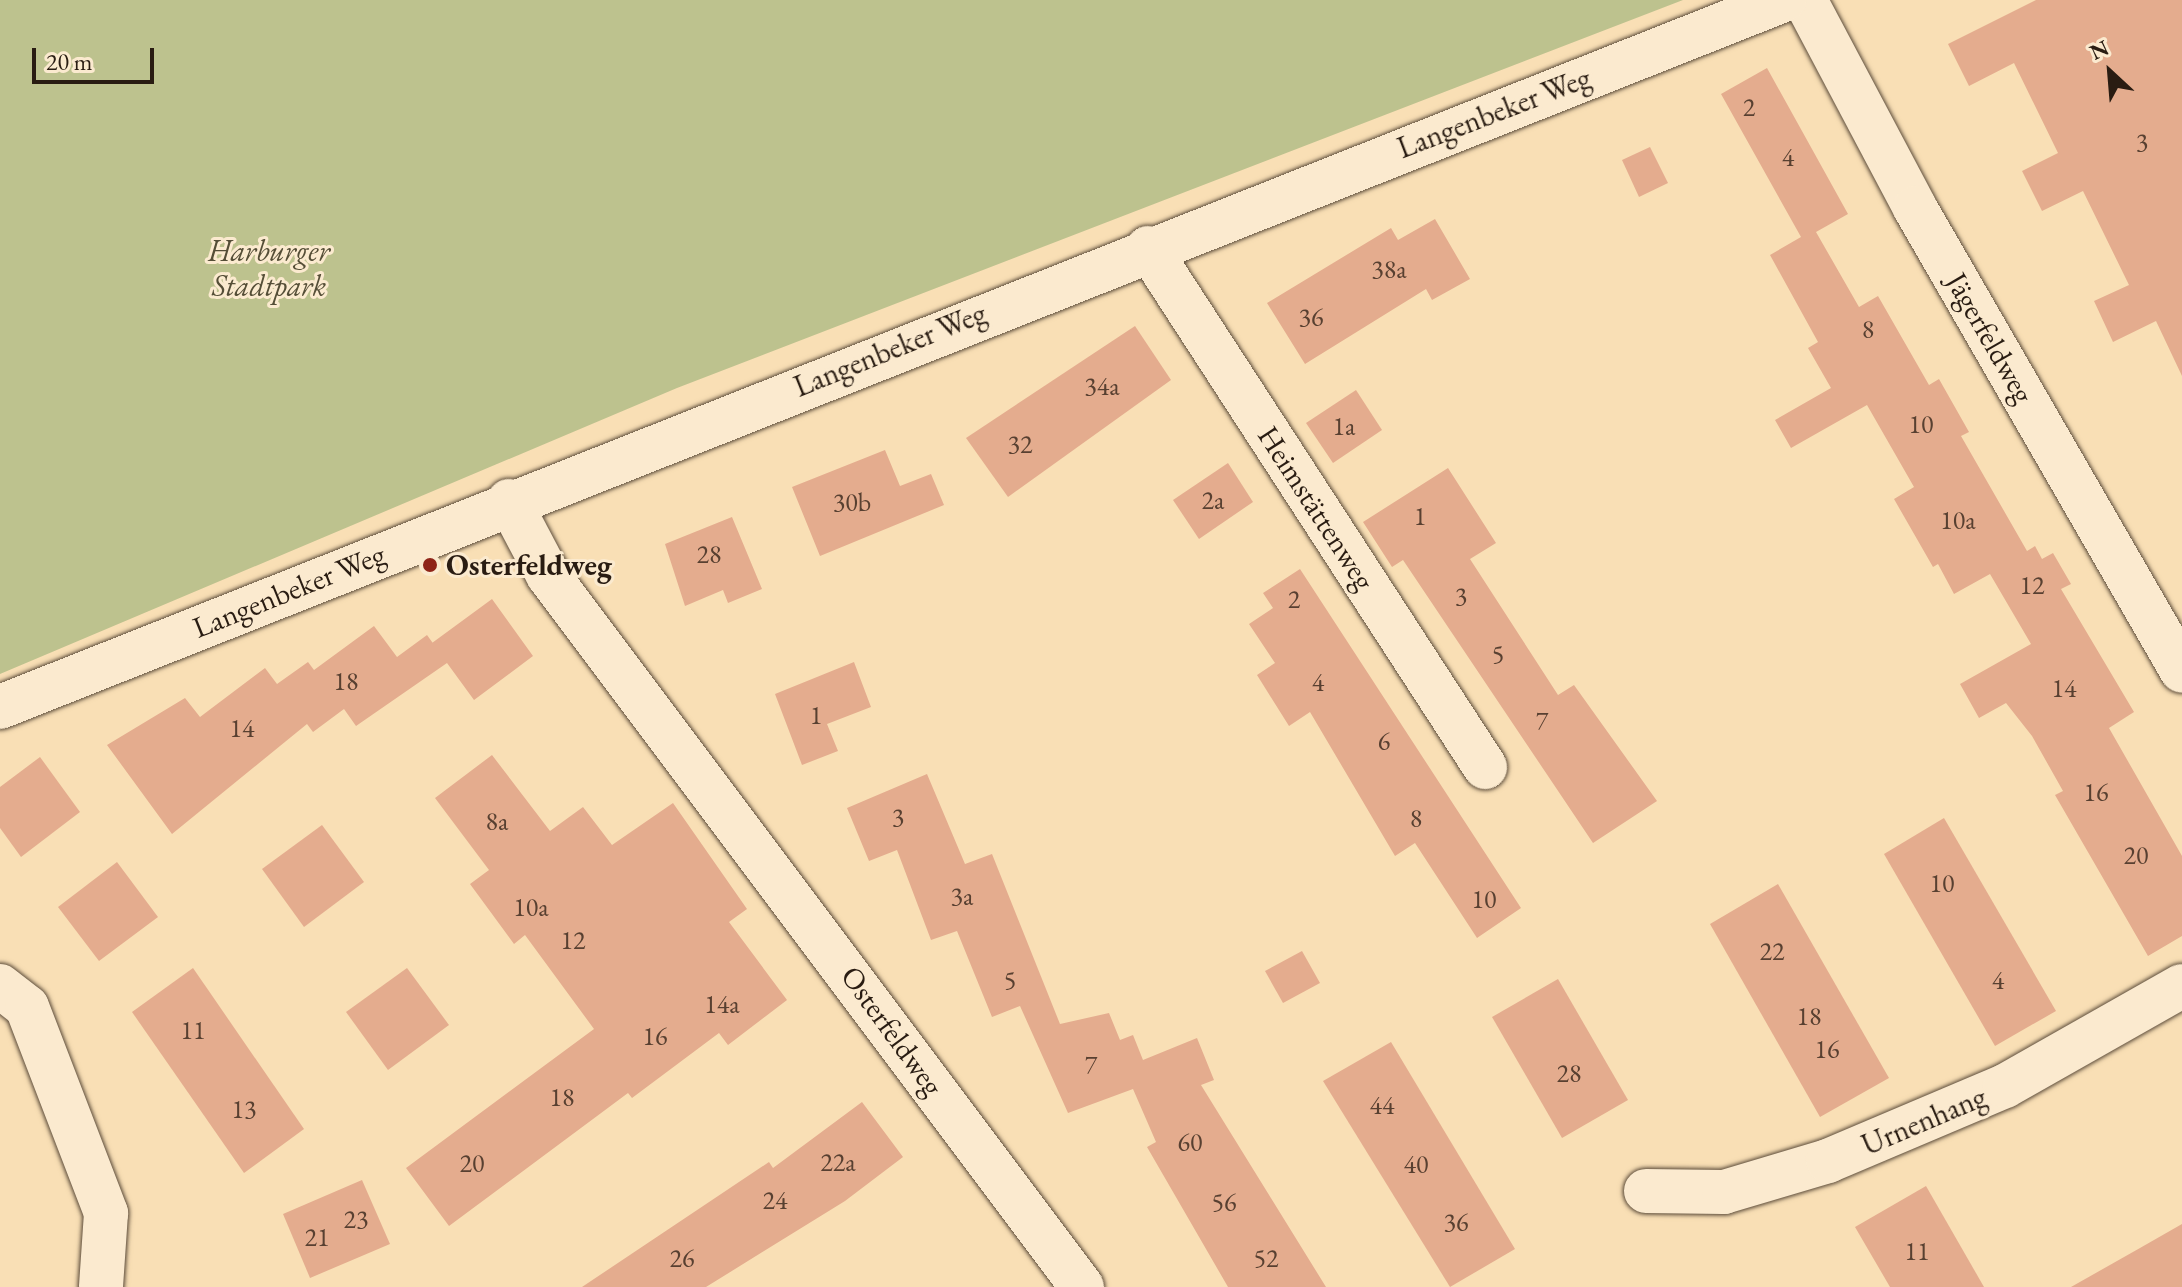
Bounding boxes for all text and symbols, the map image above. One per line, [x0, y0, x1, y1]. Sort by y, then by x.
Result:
scale bar [36, 32, 158, 82]
north arrow [2070, 32, 2150, 112]
text: N [2085, 33, 2114, 67]
text: 20 m [46, 46, 93, 77]
street label: Langenbeker Weg [1392, 60, 1596, 166]
house number: 2 [1743, 92, 1755, 124]
house number: 3 [2136, 127, 2148, 159]
house number: 4 [1782, 142, 1794, 174]
park label: Harburger Stadtpark [208, 233, 330, 304]
house number: 38a [1371, 254, 1407, 286]
street label: Jägerfeldweg [1938, 266, 2042, 410]
street label: Langenbeker Weg [789, 295, 991, 405]
house number: 36 [1299, 302, 1323, 334]
house number: 8 [1862, 314, 1874, 346]
house number: 34a [1084, 371, 1120, 403]
house number: 10 [1909, 409, 1933, 441]
house number: 1a [1333, 411, 1355, 443]
street label: Heimstättenweg [1250, 419, 1382, 597]
house number: 32 [1008, 429, 1032, 461]
house number: 2a [1202, 485, 1224, 517]
house number: 30b [833, 487, 871, 519]
house number: 1 [1414, 501, 1426, 533]
house number: 10a [1940, 505, 1976, 537]
street label: Langenbeker Weg [188, 536, 390, 646]
house number: 28 [697, 539, 721, 571]
place label: Osterfeldweg [446, 547, 612, 583]
marker: Osterfeldweg [421, 556, 439, 574]
house number: 12 [2020, 570, 2044, 602]
house number: 3 [1455, 581, 1467, 613]
house number: 2 [1288, 584, 1300, 616]
house number: 5 [1492, 639, 1504, 671]
house number: 18 [334, 666, 358, 698]
house number: 4 [1312, 667, 1324, 699]
house number: 14 [2052, 673, 2076, 705]
house number: 1 [810, 700, 822, 732]
house number: 7 [1536, 706, 1548, 738]
house number: 14 [230, 713, 254, 745]
house number: 6 [1378, 726, 1390, 758]
house number: 16 [2084, 777, 2108, 809]
house number: 3 [892, 802, 904, 834]
house number: 8 [1410, 803, 1422, 835]
house number: 8a [486, 806, 508, 838]
house number: 20 [2124, 840, 2148, 872]
house number: 10 [1930, 868, 1954, 900]
house number: 3a [951, 881, 973, 913]
house number: 10 [1472, 884, 1496, 916]
house number: 10a [513, 892, 549, 924]
house number: 12 [561, 925, 585, 957]
house number: 22 [1760, 936, 1784, 968]
street label: Osterfeldweg [833, 959, 951, 1103]
house number: 5 [1004, 965, 1016, 997]
house number: 4 [1992, 965, 2004, 997]
house number: 14a [704, 989, 740, 1021]
house number: 18 [1797, 1001, 1821, 1033]
house number: 11 [181, 1015, 205, 1047]
house number: 16 [643, 1021, 667, 1053]
house number: 16 [1815, 1034, 1839, 1066]
house number: 7 [1085, 1050, 1097, 1082]
house number: 28 [1557, 1058, 1581, 1090]
street label: Urnenhang [1856, 1079, 1992, 1163]
house number: 18 [550, 1082, 574, 1114]
house number: 44 [1370, 1090, 1394, 1122]
house number: 13 [232, 1094, 256, 1126]
house number: 60 [1178, 1127, 1202, 1159]
house number: 22a [820, 1147, 856, 1179]
house number: 20 [460, 1148, 484, 1180]
house number: 40 [1404, 1149, 1428, 1181]
house number: 24 [763, 1185, 787, 1217]
house number: 56 [1212, 1187, 1236, 1219]
house number: 23 [344, 1204, 368, 1236]
house number: 36 [1444, 1207, 1468, 1239]
house number: 21 [305, 1222, 329, 1254]
house number: 11 [1905, 1236, 1929, 1268]
house number: 26 [670, 1243, 694, 1275]
house number: 52 [1254, 1243, 1278, 1275]

